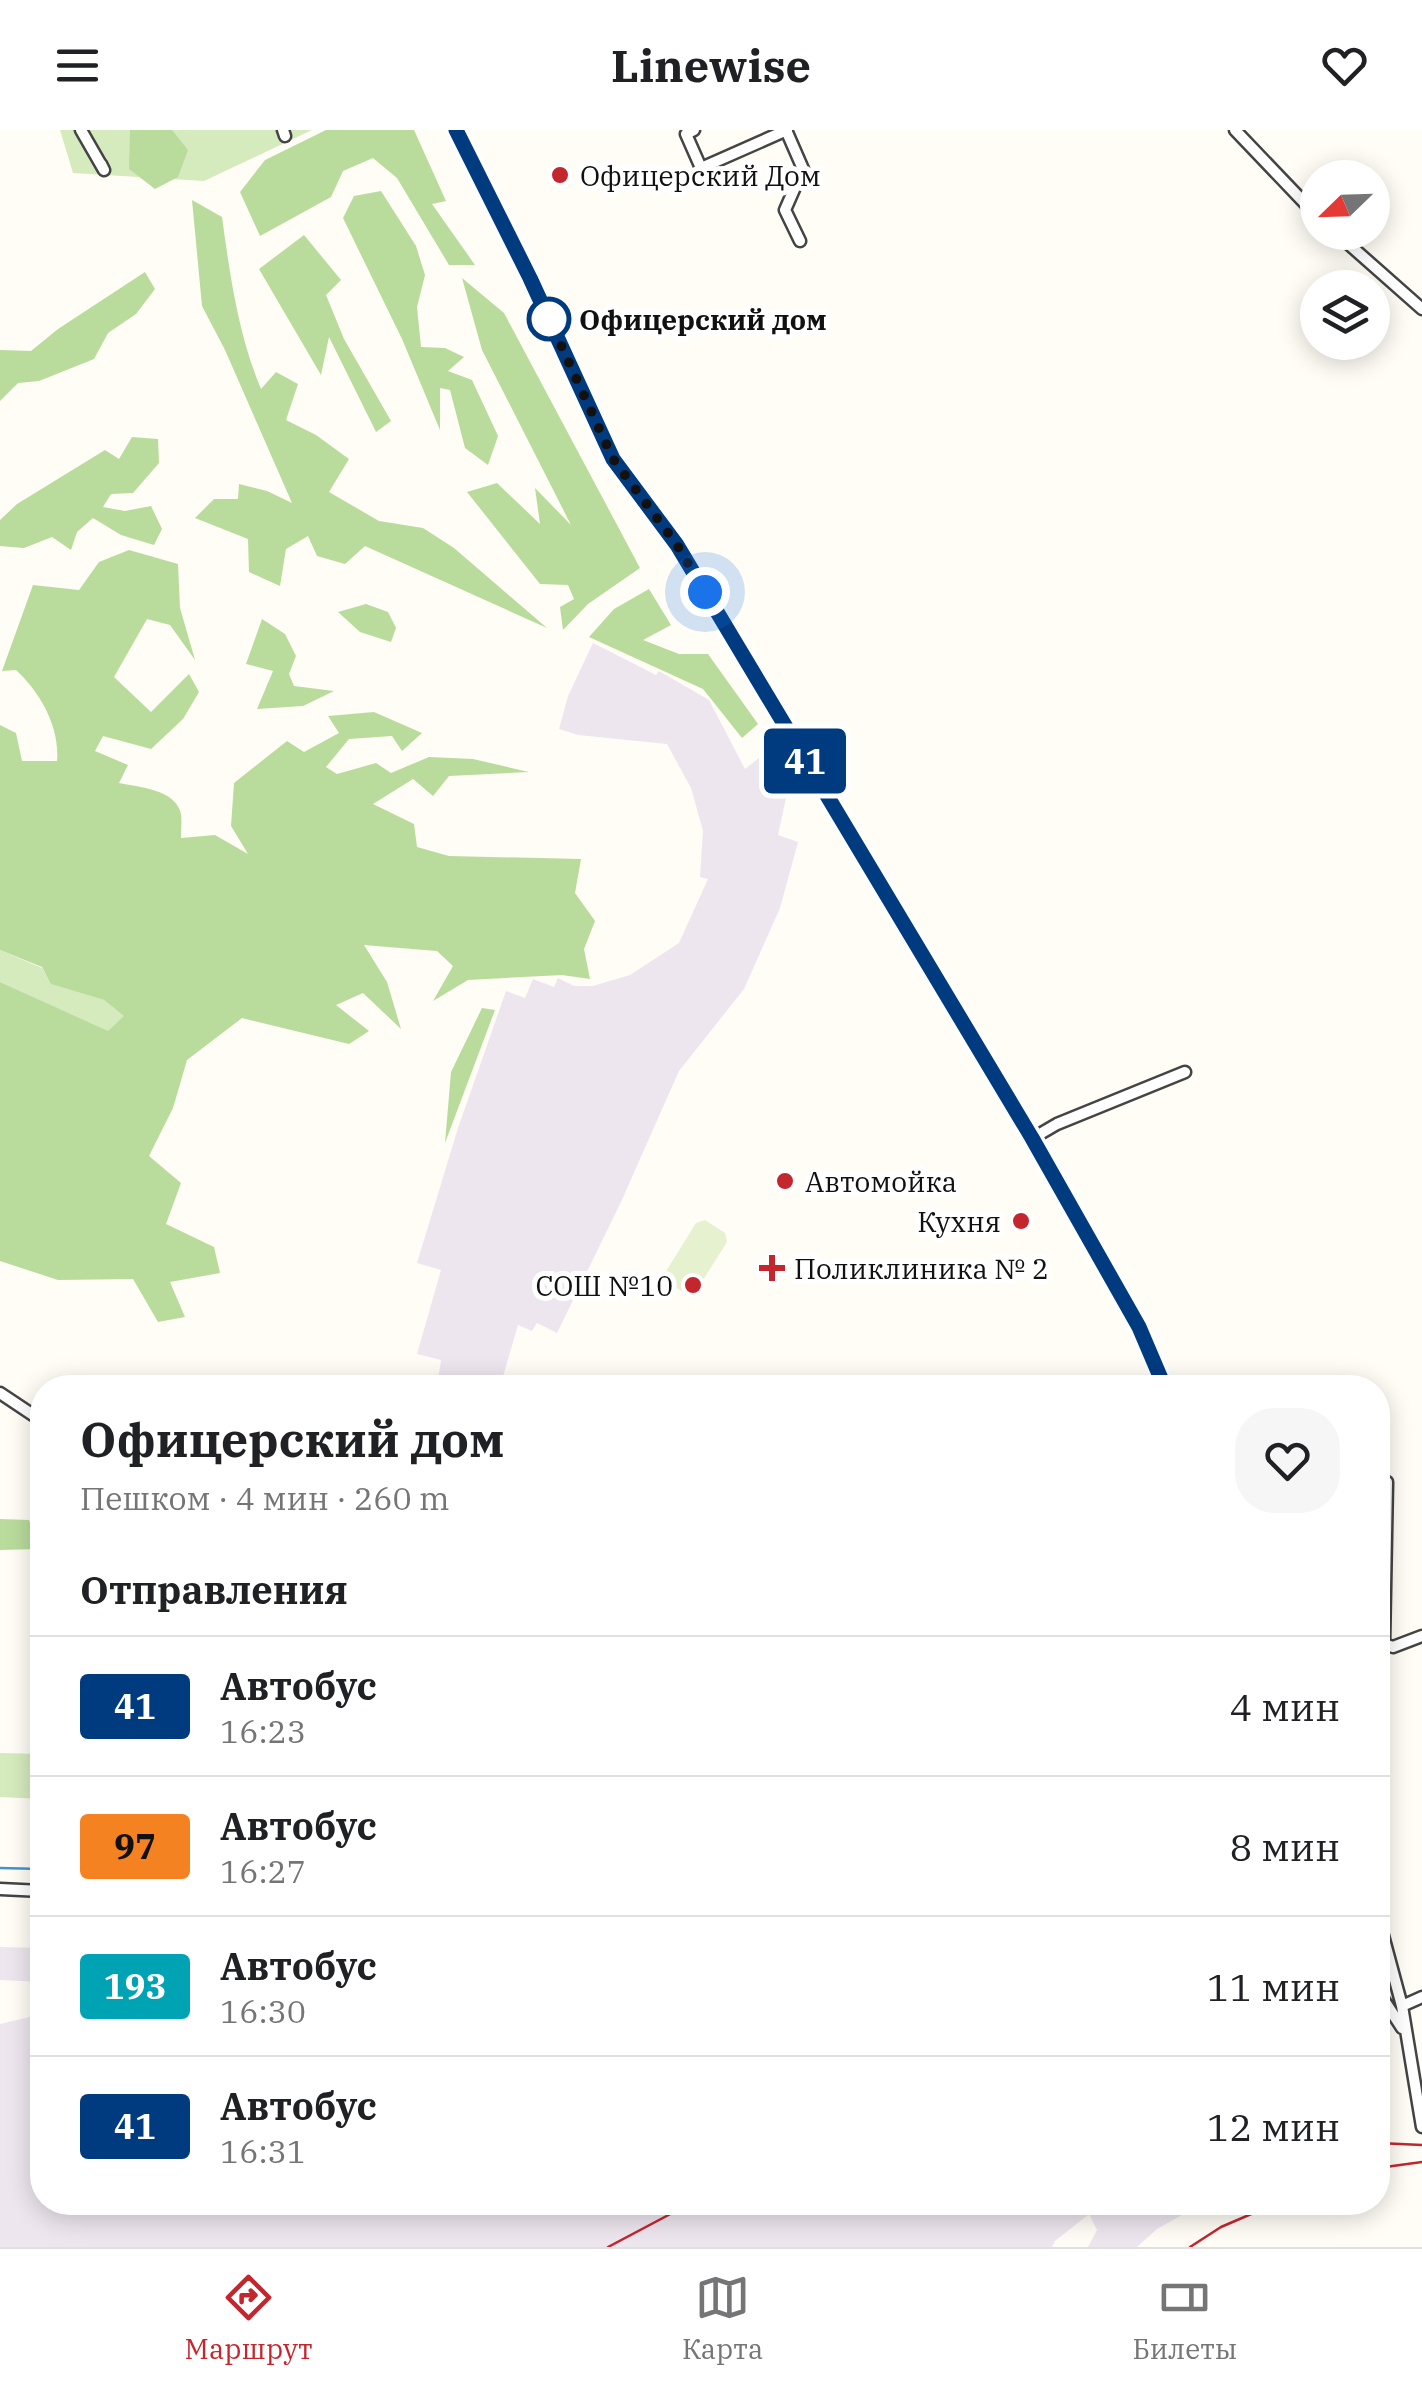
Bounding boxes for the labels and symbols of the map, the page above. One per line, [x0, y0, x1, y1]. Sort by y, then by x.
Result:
place label: Офицерский Дом [580, 157, 821, 194]
north arrow [1300, 160, 1390, 250]
marker: Офицерский Дом [549, 164, 571, 186]
marker: Офицерский дом [528, 298, 570, 340]
place label: Офицерский дом [579, 301, 827, 338]
your location [680, 567, 730, 617]
line badge: 41 [760, 728, 850, 794]
place label: Автомойка [805, 1163, 957, 1200]
marker: Автомойка [774, 1170, 796, 1192]
place label: Кухня [917, 1203, 1001, 1240]
marker: Кухня [1010, 1210, 1032, 1232]
place label: Поликлиника № 2 [794, 1250, 1049, 1287]
marker: Поликлиника № 2 [759, 1255, 785, 1281]
place label: СОШ №10 [535, 1267, 673, 1304]
marker: СОШ №10 [682, 1274, 704, 1296]

